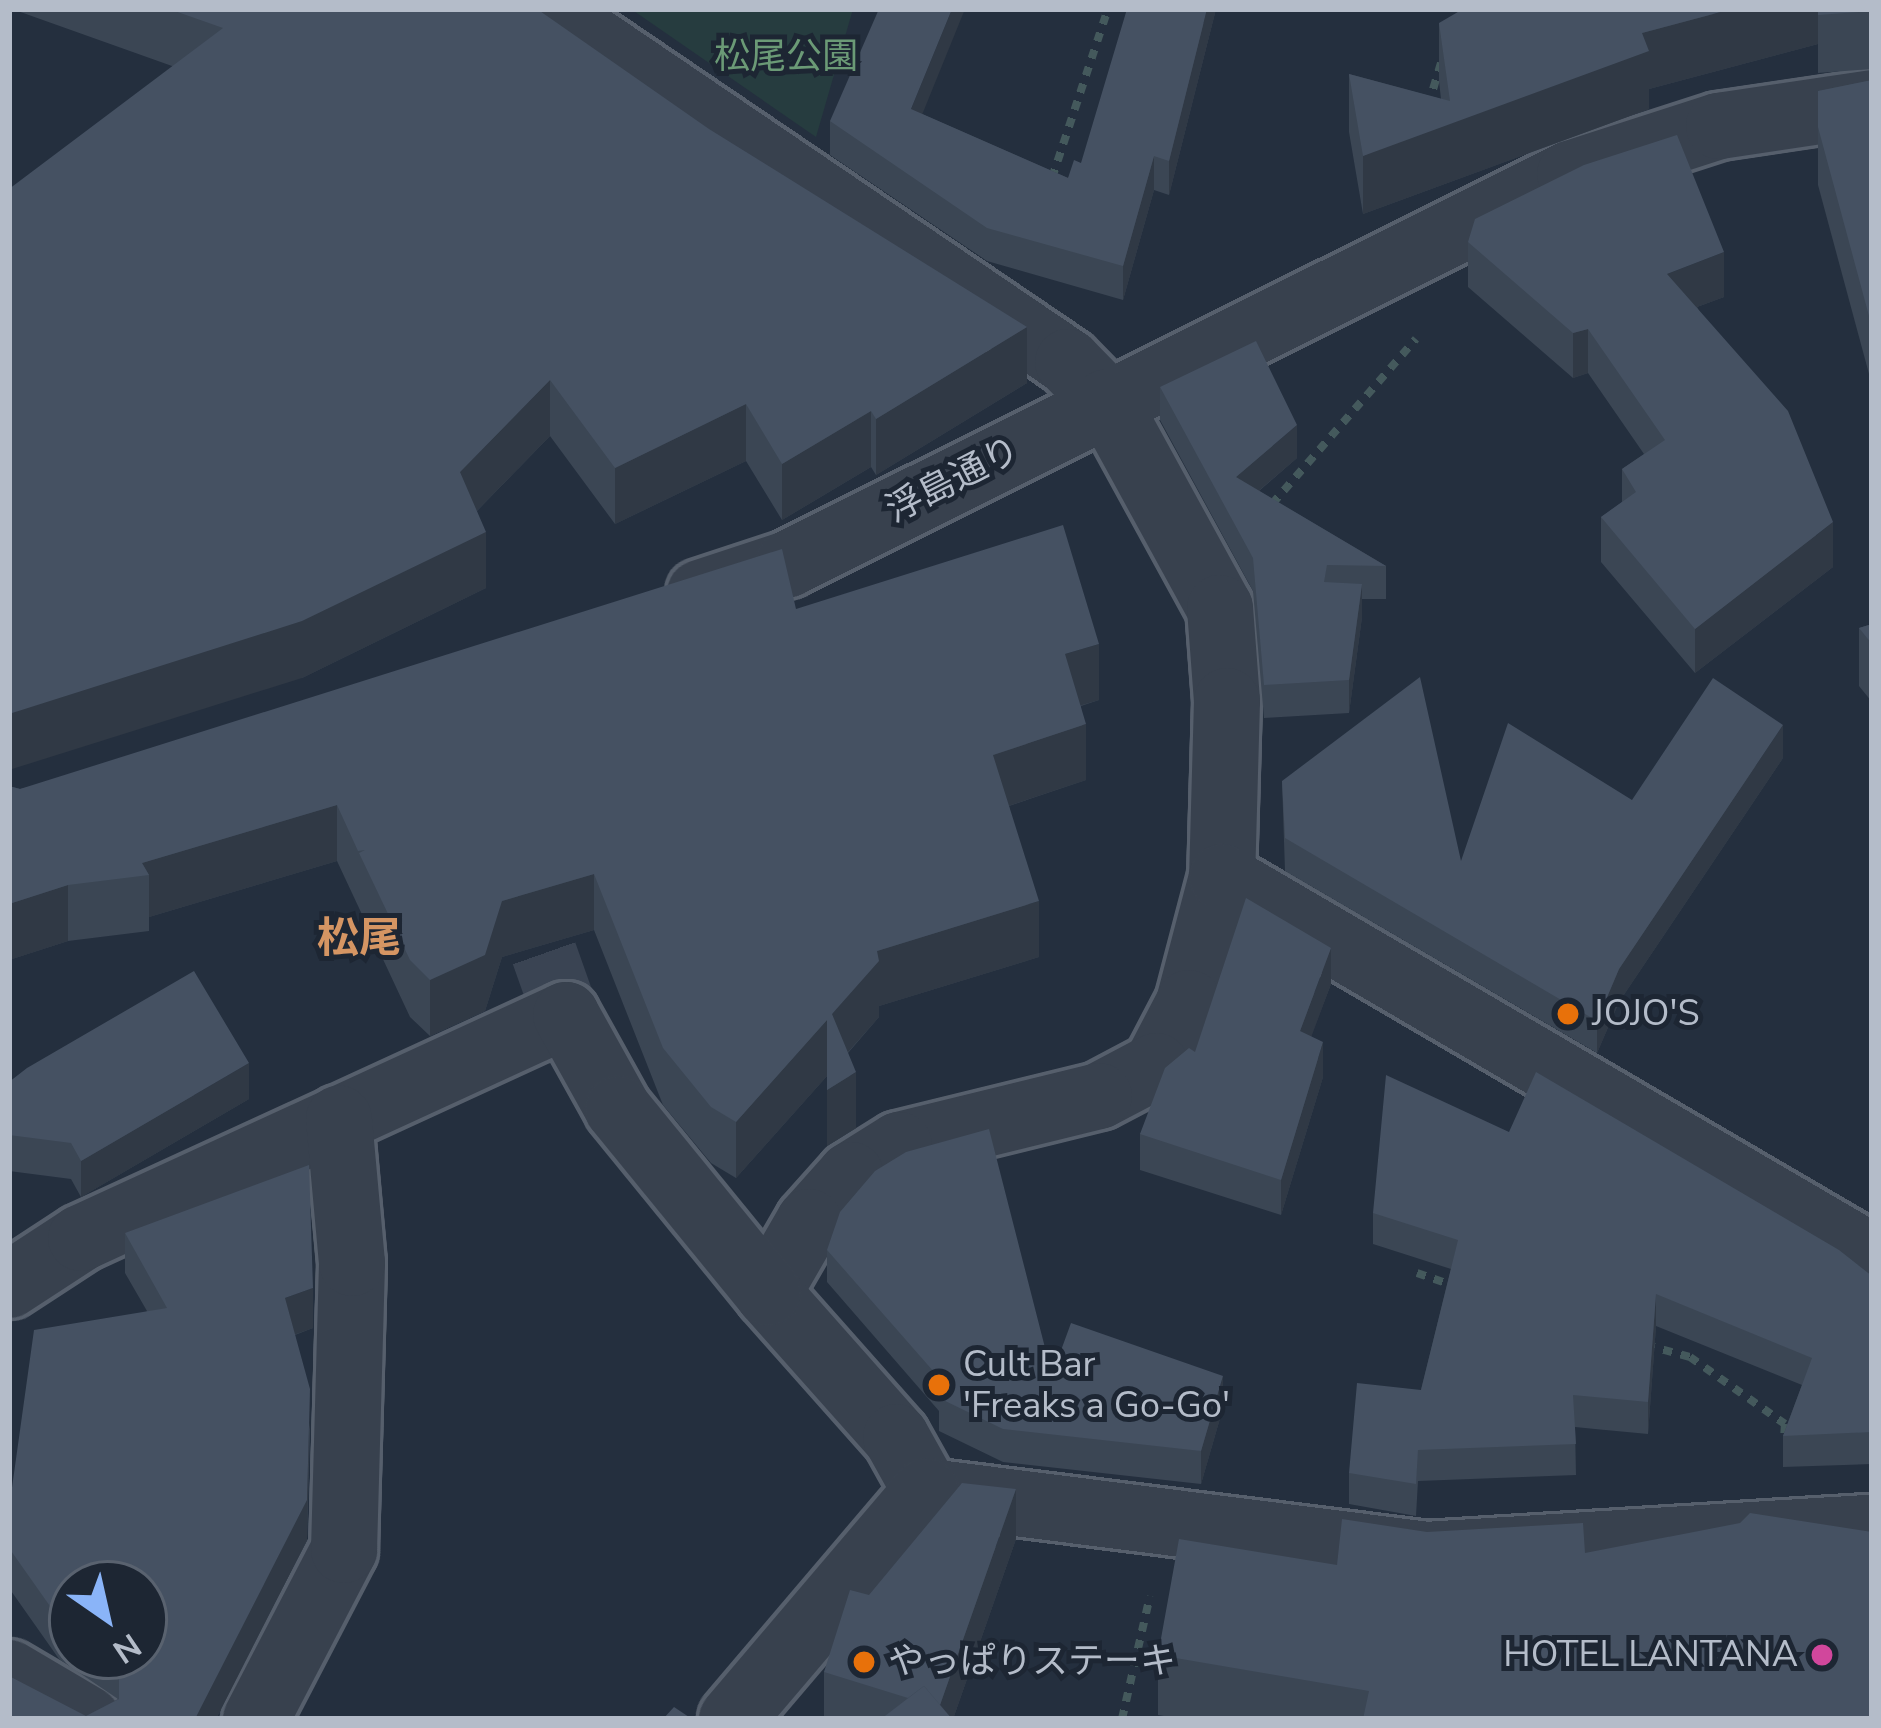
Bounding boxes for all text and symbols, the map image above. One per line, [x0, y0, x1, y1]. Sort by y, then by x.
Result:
park label: 松尾公園 [714, 35, 858, 79]
street label: 浮島通り [879, 428, 1027, 532]
district label: 松尾 [317, 914, 401, 964]
place label: JOJO'S [1592, 992, 1700, 1036]
marker: JOJO'S [1555, 1001, 1581, 1027]
place label: Cult Bar 'Freaks a Go-Go' [963, 1342, 1230, 1427]
marker: Cult Bar 'Freaks a Go-Go' [926, 1372, 952, 1398]
north arrow [48, 1560, 168, 1680]
text: N [104, 1622, 150, 1673]
place label: HOTEL LANTANA [1503, 1633, 1798, 1677]
place label: やっぱりステーキ [888, 1640, 1176, 1684]
marker: HOTEL LANTANA [1809, 1642, 1835, 1668]
marker: やっぱりステーキ [851, 1649, 877, 1675]

